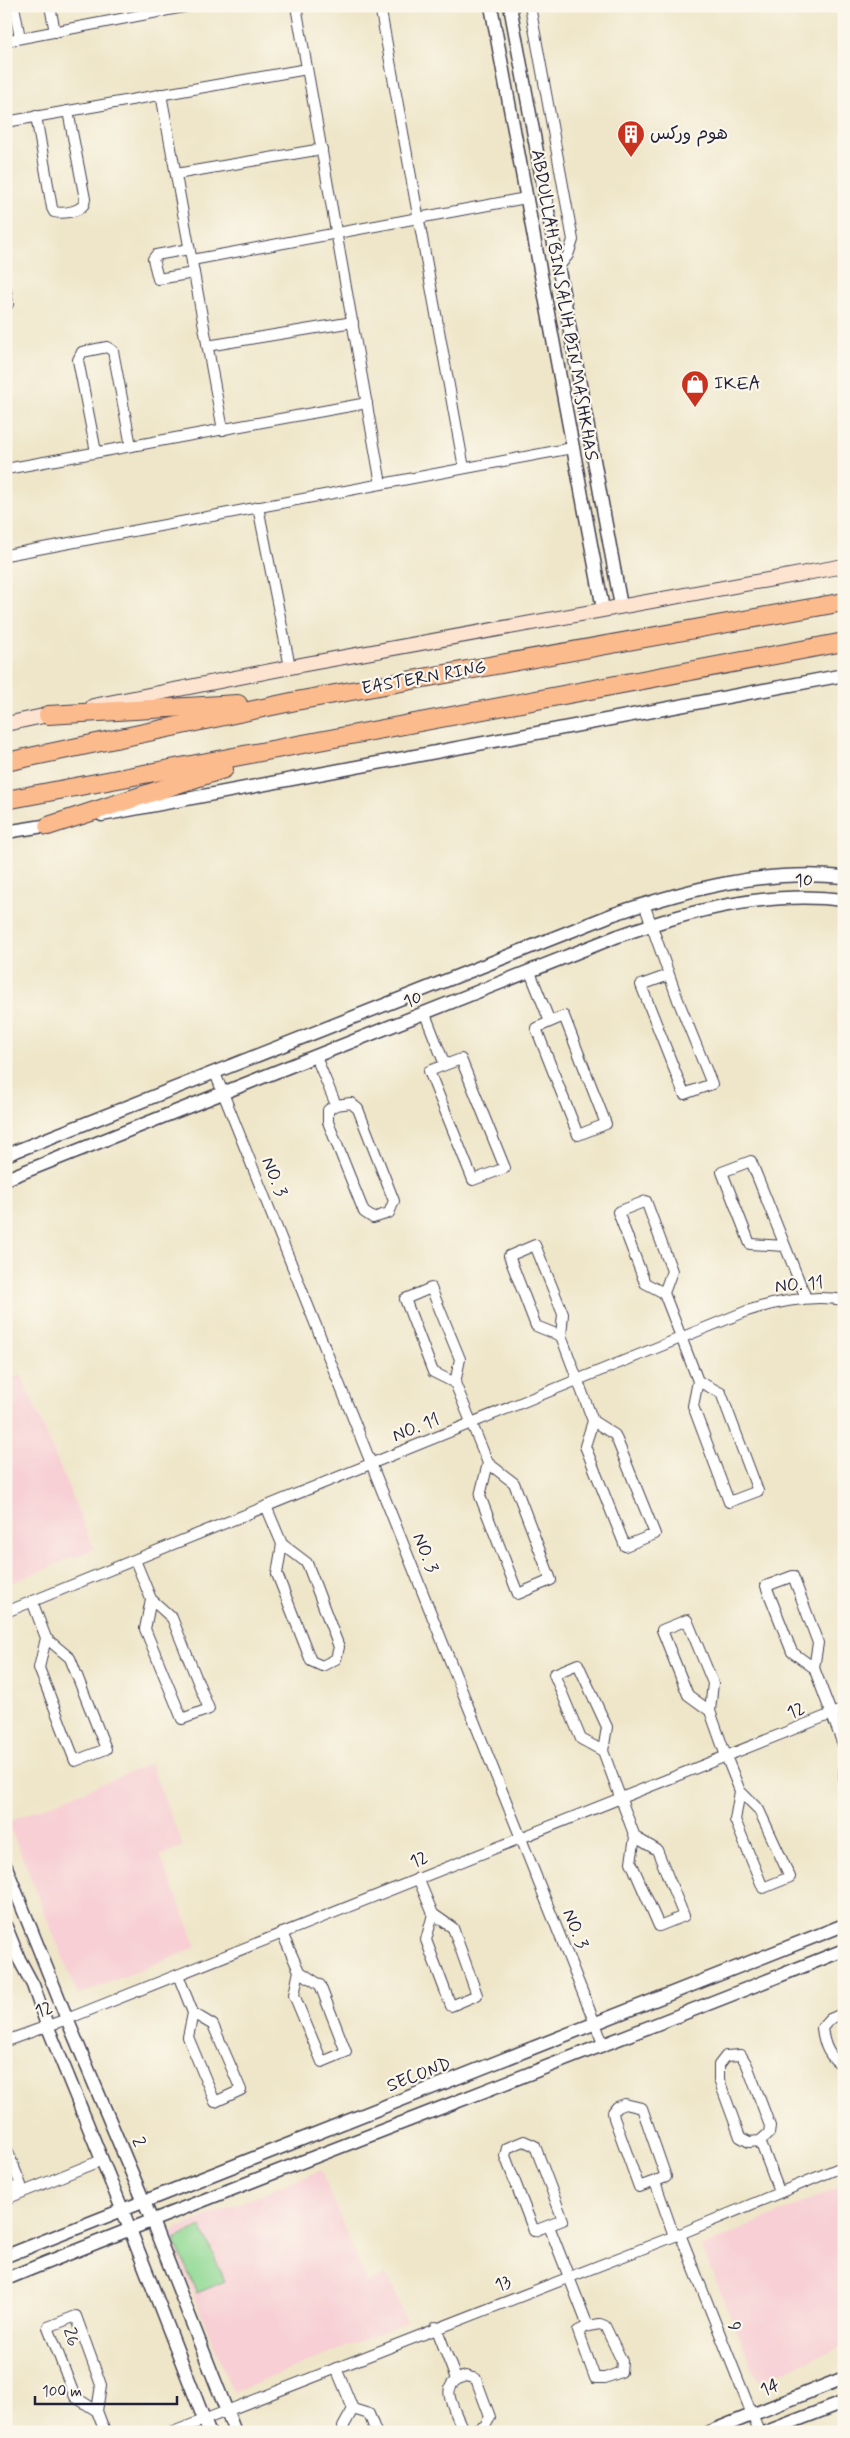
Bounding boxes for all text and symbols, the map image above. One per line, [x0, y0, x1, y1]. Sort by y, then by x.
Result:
building icon: هوم وركس [616, 119, 646, 158]
place label: هوم وركس [650, 122, 728, 147]
street label: ABDULLAH BIN SALIH BIN MASHKHAS [525, 147, 603, 463]
shop icon: IKEA [680, 369, 710, 408]
place label: IKEA [714, 372, 761, 396]
street label: EASTERN RING [360, 655, 488, 701]
street label: 10 [794, 869, 814, 893]
street label: 10 [400, 985, 426, 1015]
street label: NO. 3 [255, 1154, 293, 1200]
street label: NO. 11 [774, 1271, 824, 1299]
street label: NO. 11 [389, 1408, 443, 1448]
street label: NO. 3 [406, 1530, 444, 1576]
street label: 12 [783, 1697, 809, 1725]
street label: 12 [406, 1846, 432, 1874]
street label: NO. 3 [556, 1906, 594, 1952]
street label: 12 [32, 1996, 56, 2024]
street label: SECOND [384, 2052, 454, 2098]
street label: 2 [125, 2133, 151, 2151]
street label: 13 [491, 2270, 515, 2298]
street label: 9 [721, 2318, 747, 2336]
street label: 26 [57, 2325, 85, 2350]
scale bar [35, 2373, 178, 2405]
street label: 14 [757, 2373, 783, 2403]
text: 100 m [42, 2382, 82, 2402]

